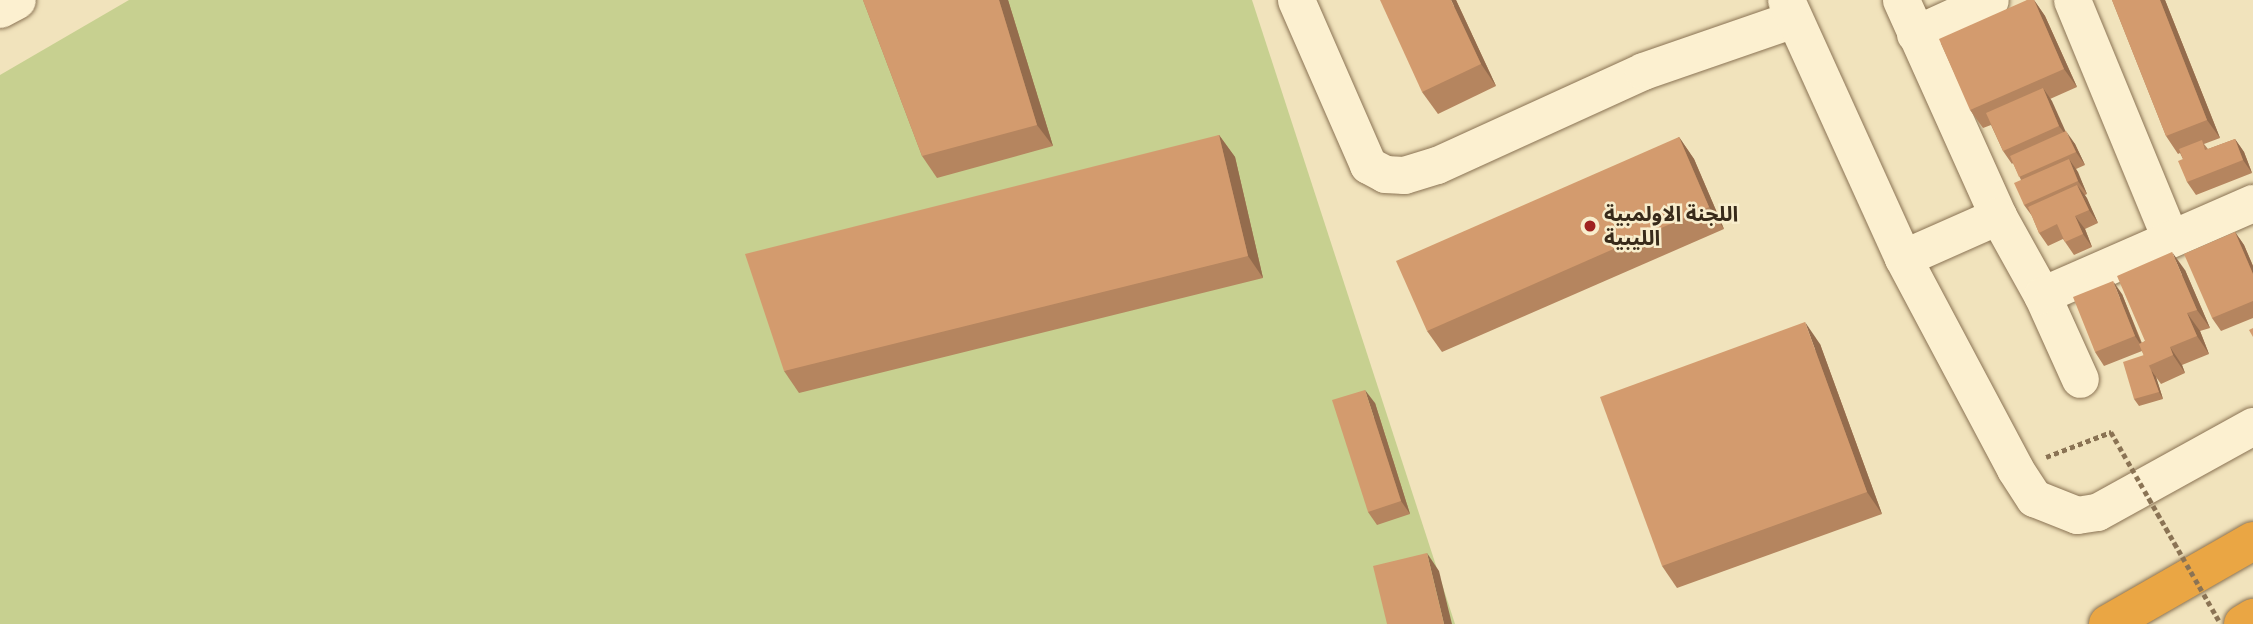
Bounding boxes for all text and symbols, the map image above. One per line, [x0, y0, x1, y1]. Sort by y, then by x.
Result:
place label: اللجنة الاولمبية الليبية [1604, 201, 1738, 251]
marker: اللجنة الاولمبية الليبية [1582, 218, 1598, 234]

